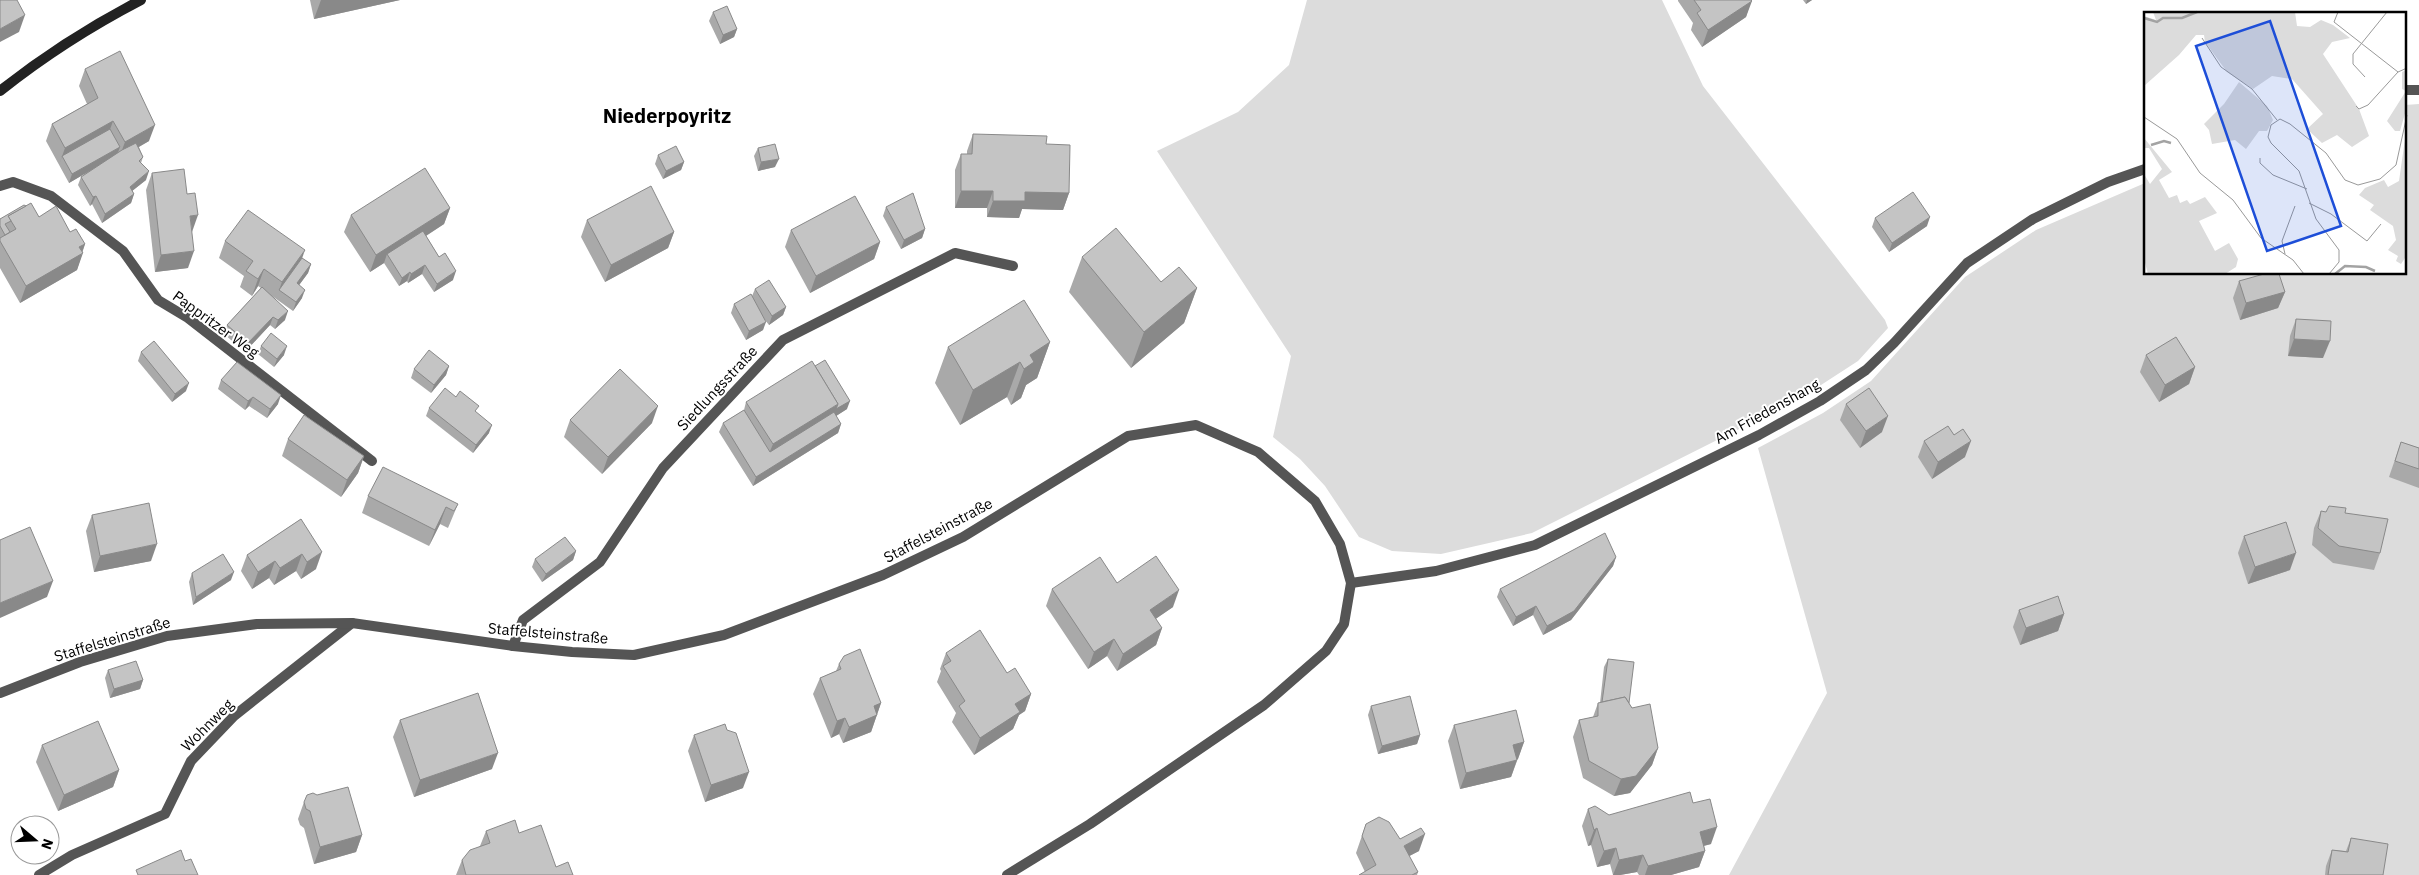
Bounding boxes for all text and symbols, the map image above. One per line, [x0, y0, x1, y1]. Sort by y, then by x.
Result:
inset map [2144, 12, 2406, 275]
district label: Niederpoyritz [603, 102, 731, 129]
street label: Pappritzer Weg [169, 286, 263, 362]
street label: Siedlungsstraße [673, 342, 761, 434]
street label: Am Friedenshang [1711, 374, 1823, 448]
street label: Staffelsteinstraße [880, 493, 996, 567]
street label: Staffelsteinstraße [52, 612, 172, 666]
street label: Staffelsteinstraße [487, 618, 609, 648]
street label: Wohnweg [177, 695, 237, 755]
north arrow [10, 815, 60, 865]
text: N [37, 837, 57, 852]

